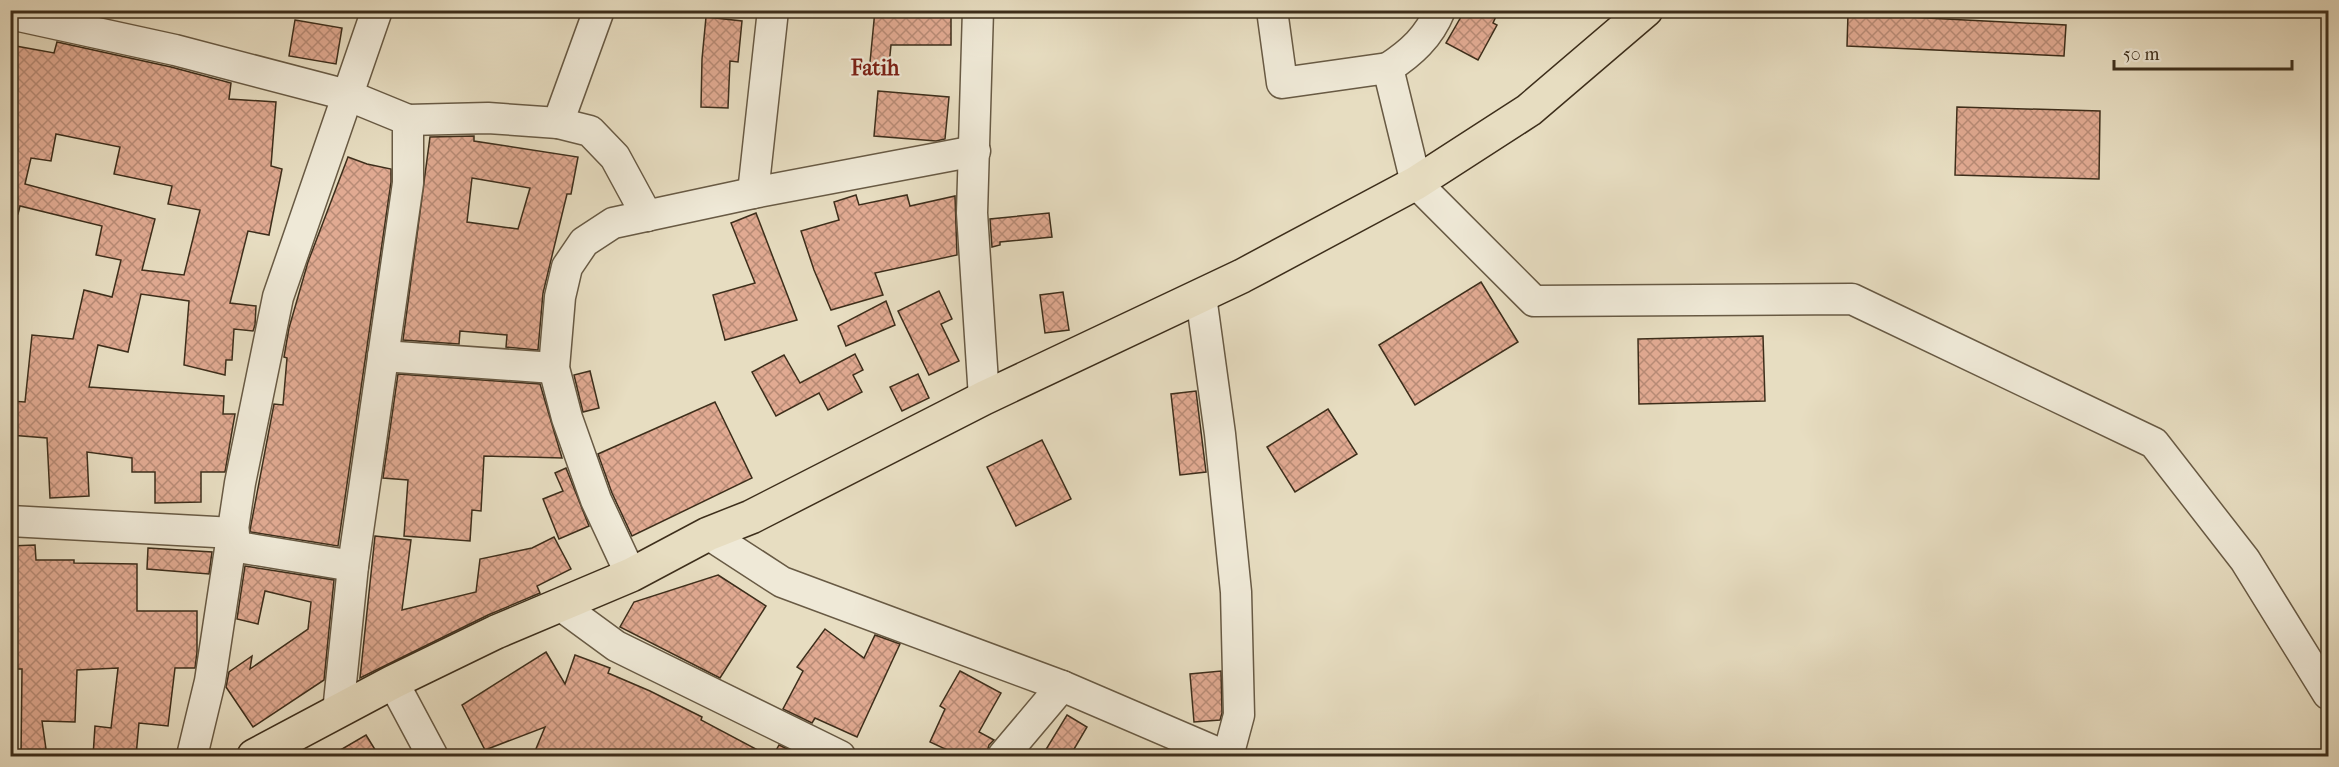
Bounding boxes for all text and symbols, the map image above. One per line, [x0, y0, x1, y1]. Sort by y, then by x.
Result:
scale bar [2114, 33, 2292, 71]
text: 50 m [2123, 44, 2160, 65]
district label: Fatih [850, 55, 900, 81]

